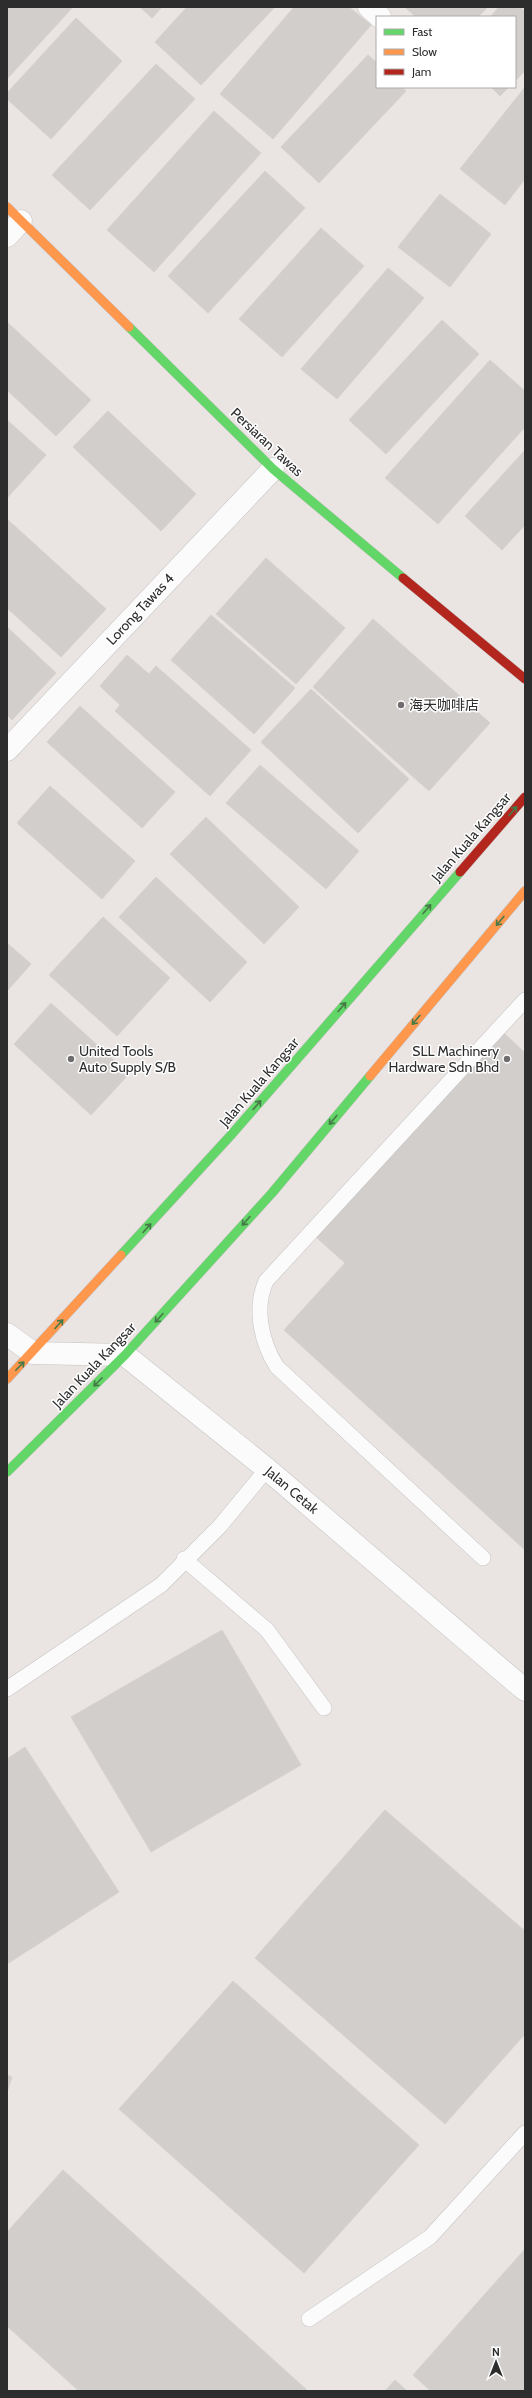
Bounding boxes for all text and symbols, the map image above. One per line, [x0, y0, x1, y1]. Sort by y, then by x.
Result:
legend [376, 16, 516, 88]
text: Fast [412, 24, 432, 39]
text: Slow [412, 44, 437, 59]
text: Jam [411, 64, 431, 79]
street label: Persiaran Tawas [227, 404, 307, 480]
street label: Lorong Tawas 4 [102, 569, 178, 649]
place label: 海天咖啡店 [409, 696, 479, 714]
marker: 海天咖啡店 [396, 700, 406, 710]
street label: Jalan Kuala Kangsar [427, 788, 515, 886]
one-way arrow [508, 806, 517, 817]
one-way arrow [423, 904, 432, 915]
one-way arrow [495, 915, 504, 926]
one-way arrow [337, 1003, 346, 1013]
one-way arrow [412, 1015, 421, 1025]
street label: Jalan Kuala Kangsar [215, 1033, 303, 1131]
place label: United Tools Auto Supply S/B [79, 1042, 176, 1076]
place label: SLL Machinery Hardware Sdn Bhd [389, 1042, 499, 1076]
marker: United Tools Auto Supply S/B [66, 1054, 76, 1064]
marker: SLL Machinery Hardware Sdn Bhd [502, 1054, 512, 1064]
one-way arrow [252, 1100, 261, 1111]
one-way arrow [328, 1114, 337, 1125]
one-way arrow [241, 1216, 250, 1227]
one-way arrow [142, 1223, 151, 1233]
one-way arrow [154, 1313, 163, 1323]
street label: Jalan Kuala Kangsar [48, 1318, 140, 1412]
one-way arrow [55, 1319, 64, 1329]
one-way arrow [15, 1361, 25, 1371]
one-way arrow [93, 1377, 103, 1387]
street label: Jalan Cetak [261, 1462, 323, 1518]
north arrow [476, 2342, 516, 2382]
text: N [492, 2345, 500, 2359]

